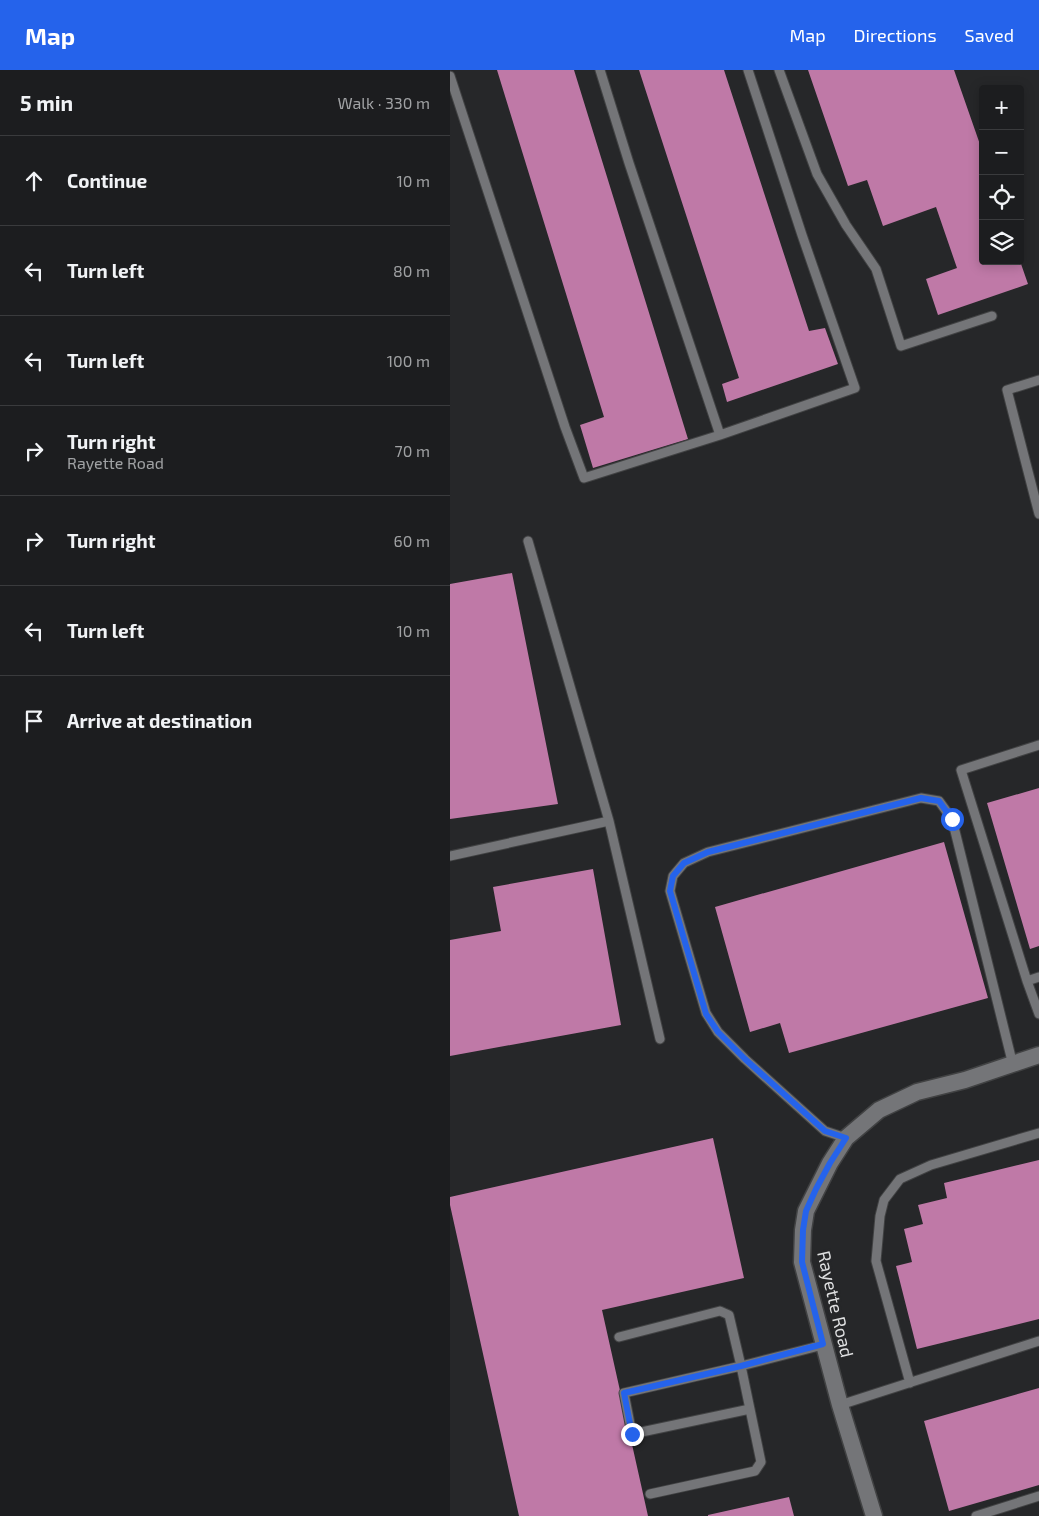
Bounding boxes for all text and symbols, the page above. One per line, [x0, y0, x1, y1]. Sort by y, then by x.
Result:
text: Map [25, 21, 75, 50]
text: Map [789, 24, 826, 46]
text: Directions [854, 24, 937, 46]
text: Saved [965, 24, 1014, 46]
map controls [979, 85, 1024, 265]
button: + [979, 85, 1024, 130]
text: 5 min [20, 90, 73, 115]
text: Walk · 330 m [338, 93, 430, 112]
button: − [979, 130, 1024, 175]
icon: ahead [20, 167, 48, 195]
text: Continue [67, 169, 147, 192]
text: 10 m [396, 171, 430, 190]
button: locate [979, 175, 1024, 220]
button: layers [979, 220, 1024, 265]
icon: left [20, 257, 48, 285]
text: Turn left [67, 259, 144, 282]
text: 80 m [393, 261, 430, 280]
icon: left [20, 347, 48, 375]
text: Turn left [67, 349, 144, 372]
text: 100 m [387, 351, 430, 370]
text: Turn right [67, 430, 155, 453]
icon: right [20, 437, 48, 465]
text: 70 m [395, 441, 430, 460]
text: Rayette Road [67, 453, 164, 472]
icon: right [20, 527, 48, 555]
text: Turn right [67, 529, 155, 552]
text: 60 m [394, 531, 430, 550]
icon: left [20, 617, 48, 645]
text: Turn left [67, 619, 144, 642]
text: 10 m [396, 621, 430, 640]
icon: arrive [20, 707, 48, 735]
text: Arrive at destination [67, 709, 252, 732]
route start [941, 808, 964, 831]
street label: Rayette Road [813, 1248, 859, 1360]
route end [621, 1423, 644, 1446]

